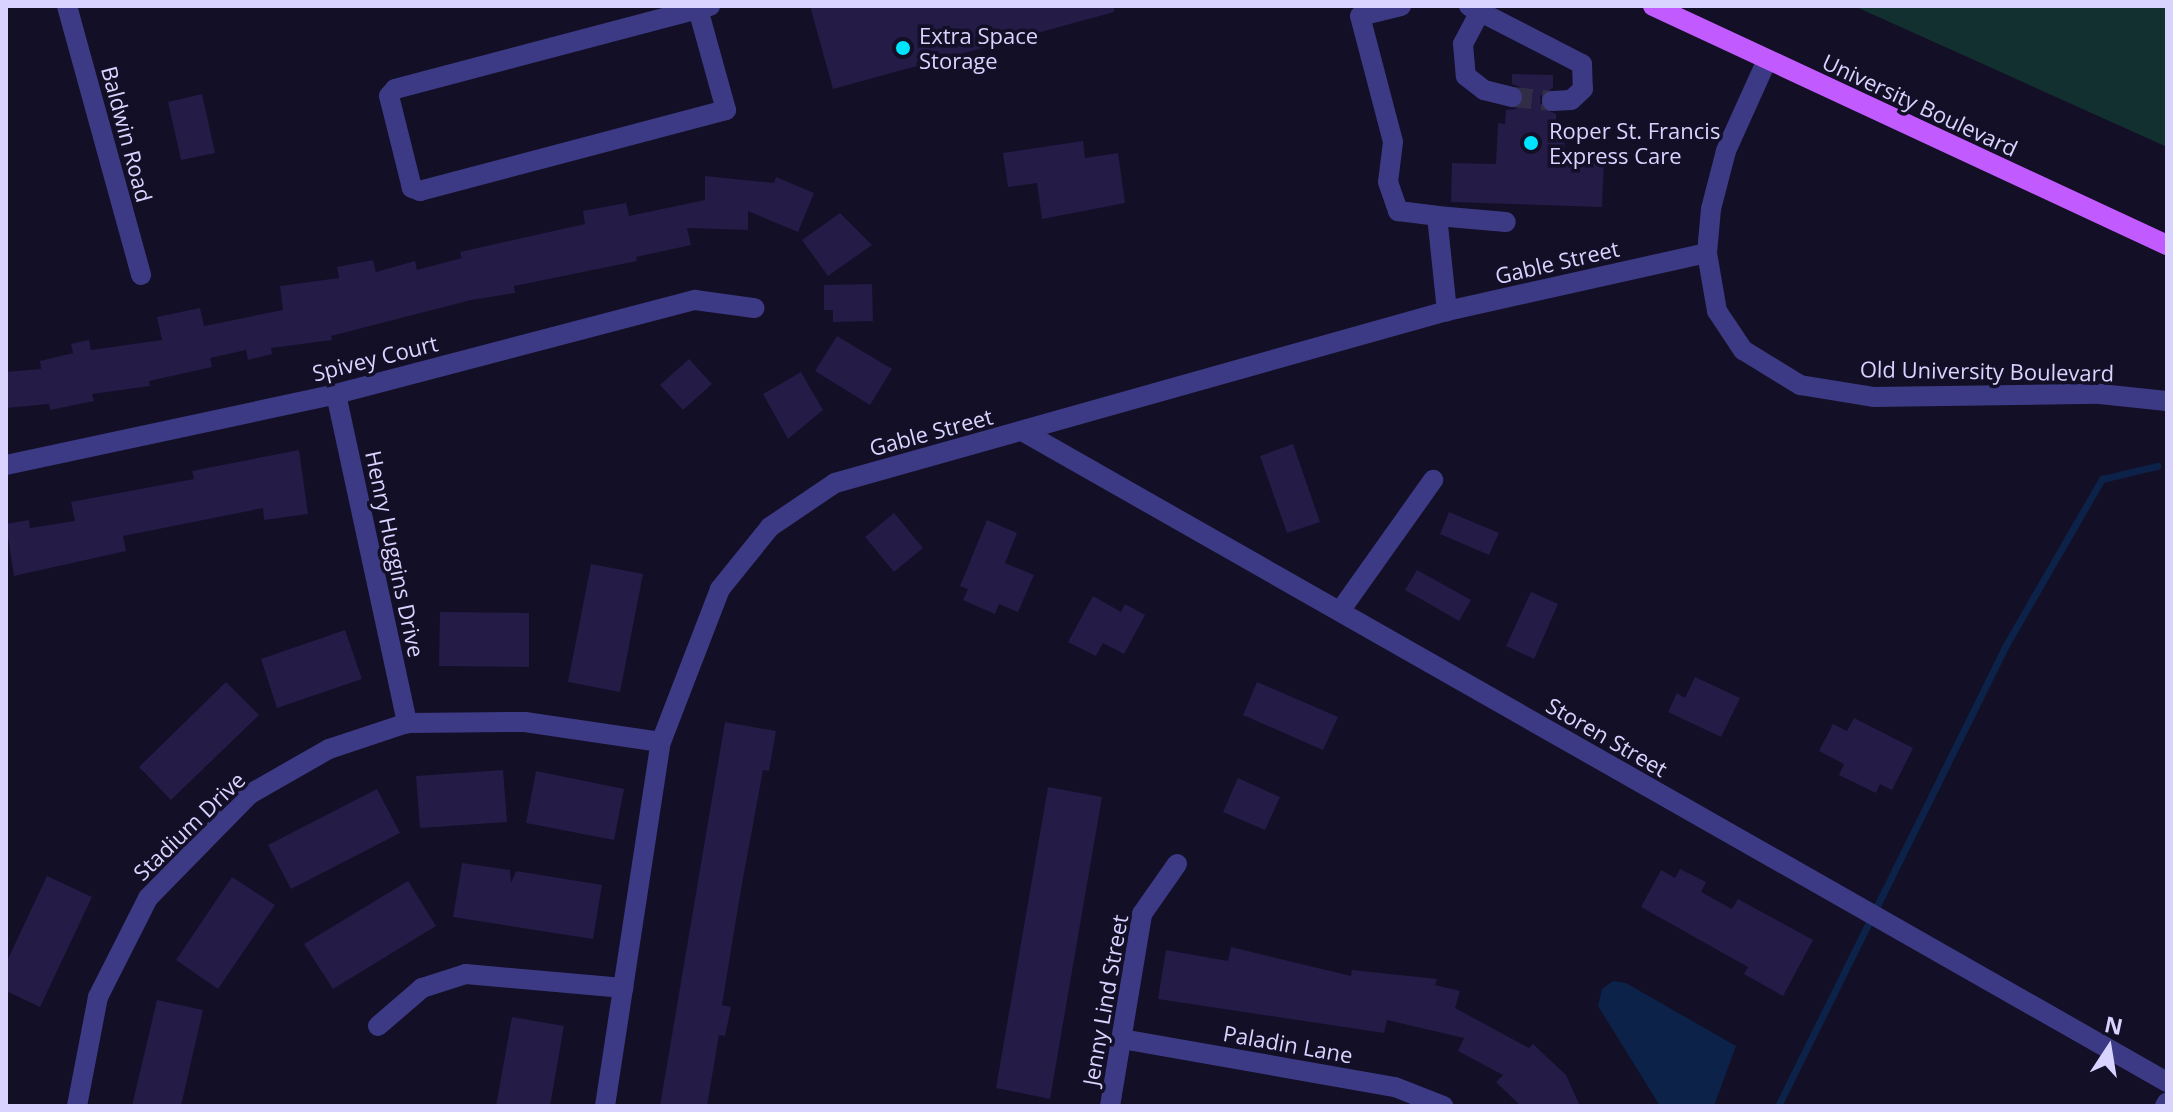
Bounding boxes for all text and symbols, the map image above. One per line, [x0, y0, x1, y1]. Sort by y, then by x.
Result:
place label: Extra Space Storage [919, 22, 1038, 74]
marker: Extra Space Storage [894, 39, 912, 57]
street label: University Boulevard [1818, 48, 2022, 162]
street label: Baldwin Road [96, 63, 158, 205]
place label: Roper St. Francis Express Care [1549, 117, 1720, 168]
marker: Roper St. Francis Express Care [1520, 132, 1542, 154]
street label: Gable Street [1492, 235, 1622, 289]
street label: Spivey Court [309, 330, 441, 386]
street label: Old University Boulevard [1860, 356, 2114, 386]
street label: Gable Street [866, 403, 996, 461]
street label: Henry Huggins Drive [360, 448, 430, 660]
street label: Storen Street [1542, 692, 1672, 782]
street label: Stadium Drive [128, 766, 250, 886]
street label: Jenny Lind Street [1077, 912, 1133, 1088]
north arrow [2069, 1008, 2149, 1088]
text: N [2102, 1008, 2126, 1041]
street label: Paladin Lane [1221, 1020, 1355, 1068]

